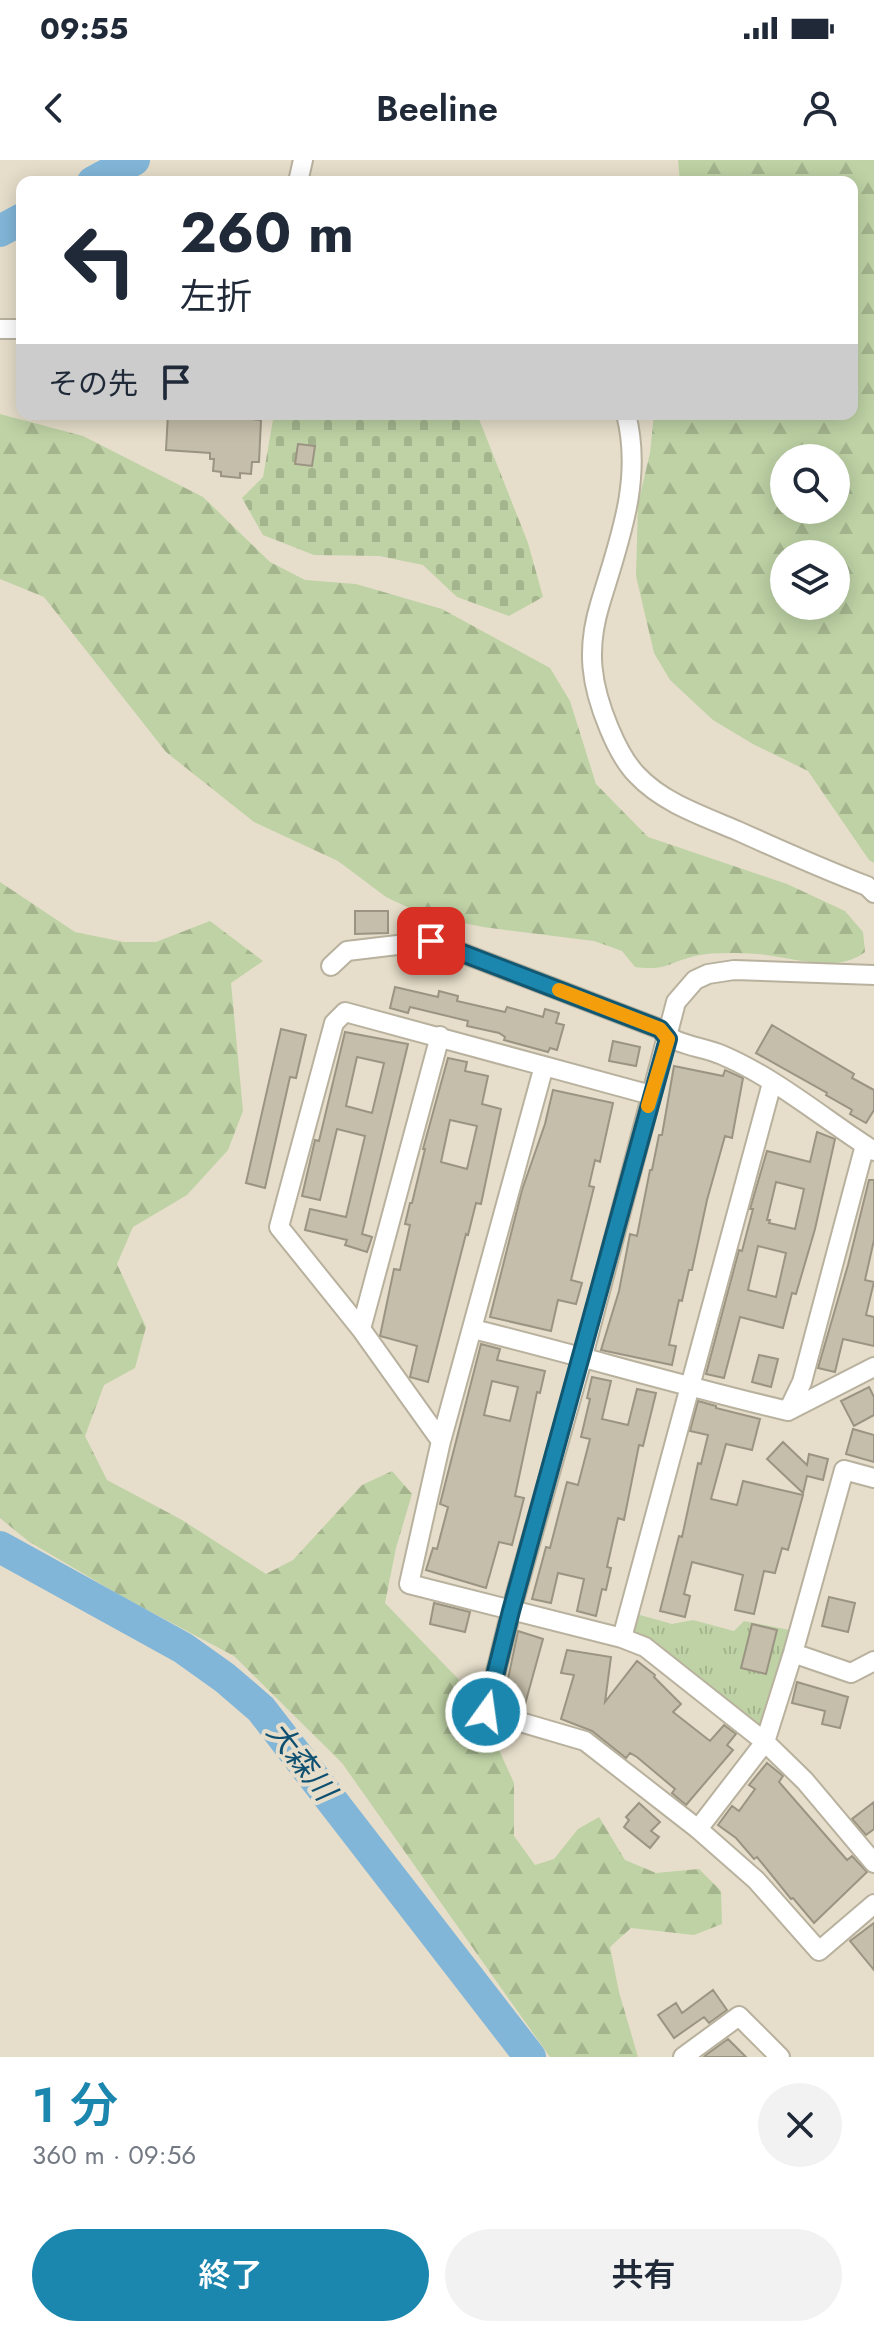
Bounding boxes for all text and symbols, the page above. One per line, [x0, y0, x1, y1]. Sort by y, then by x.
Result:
text: 09:55 [40, 7, 128, 50]
text: Beeline [376, 82, 498, 134]
icon: back [32, 86, 76, 130]
icon: person [798, 86, 842, 130]
text: 260 m [180, 192, 354, 273]
icon: left [48, 208, 152, 312]
text: 左折 [180, 270, 252, 322]
icon: arrive [154, 360, 198, 404]
text: その先 [48, 362, 138, 405]
map controls [770, 444, 850, 620]
button: search [770, 444, 850, 524]
button: layers [770, 540, 850, 620]
pin [397, 907, 465, 975]
icon: arrive [409, 919, 453, 963]
position arrow [444, 1670, 528, 1754]
water label: 大森川 [257, 1712, 348, 1812]
text: 1 分 [32, 2071, 118, 2140]
button: close [758, 2083, 842, 2167]
text: 360 m · 09:56 [32, 2136, 196, 2174]
button: 終了 [32, 2229, 429, 2321]
button: 共有 [445, 2229, 842, 2321]

